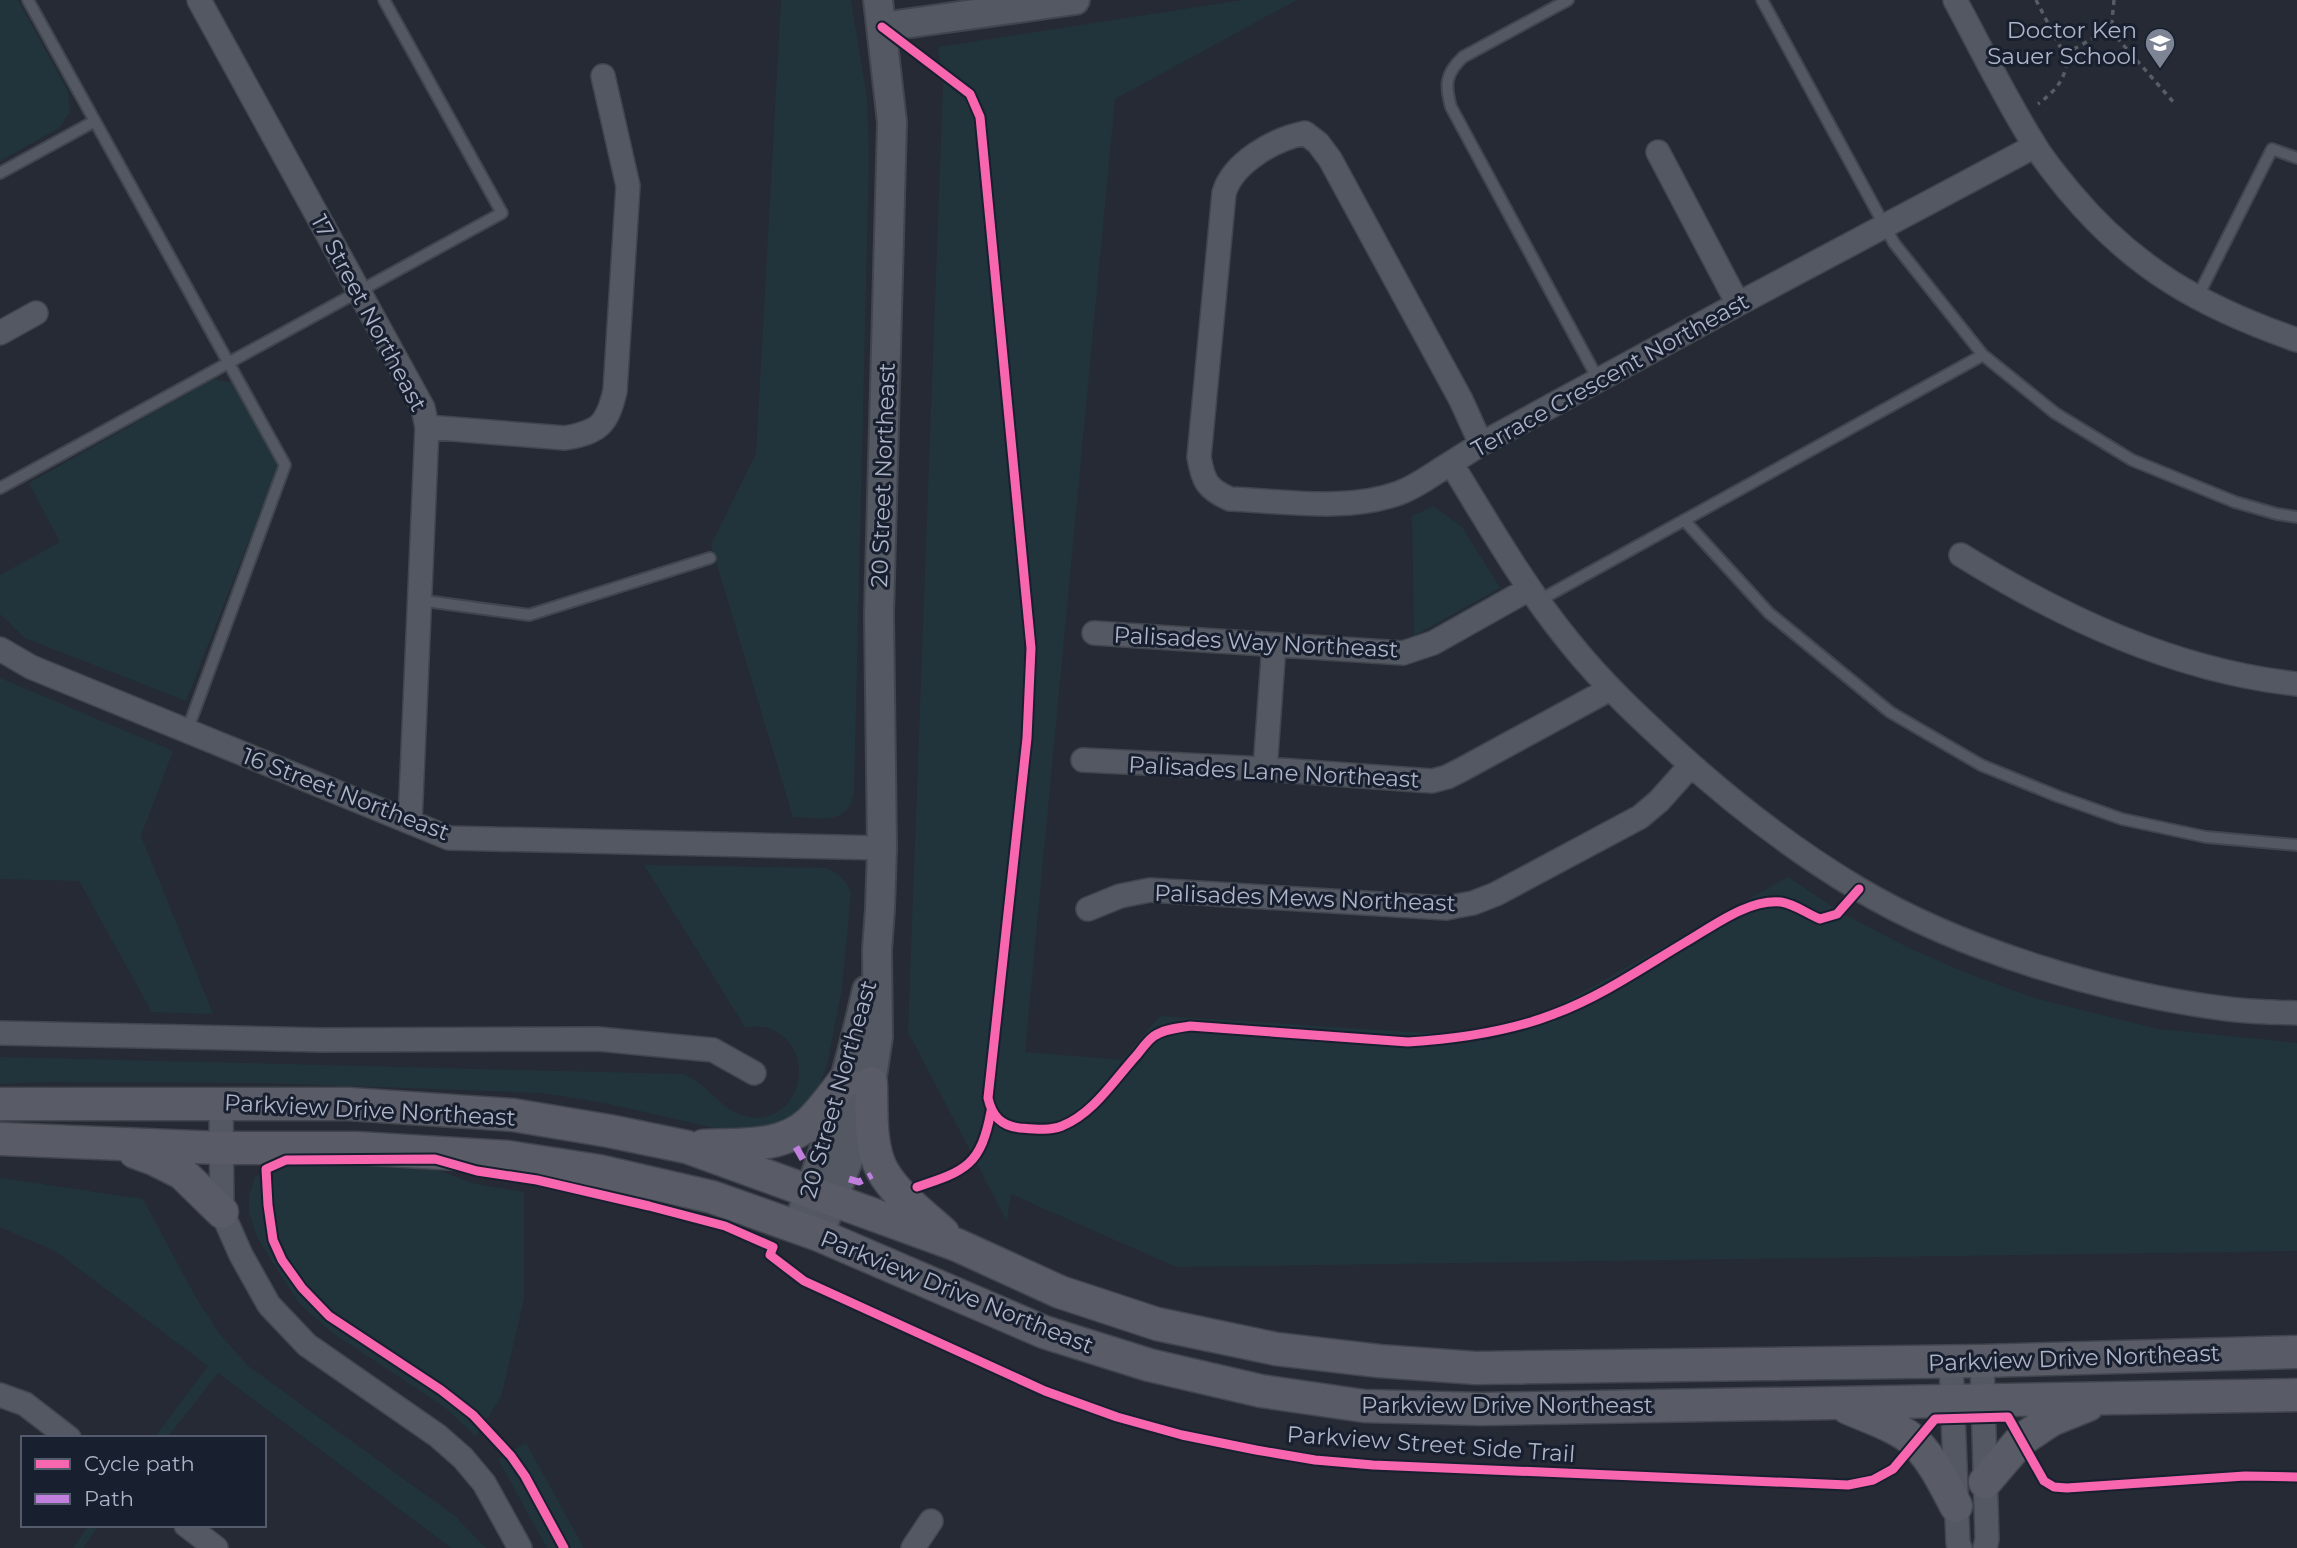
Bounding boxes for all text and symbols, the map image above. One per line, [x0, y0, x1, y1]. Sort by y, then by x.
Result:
place label: Doctor Ken Sauer School [1987, 16, 2137, 70]
school or university icon: Doctor Ken Sauer School [2143, 26, 2177, 70]
street label: 17 Street Northeast [305, 210, 433, 416]
street label: Terrace Crescent Northeast [1467, 287, 1753, 463]
street label: 20 Street Northeast [865, 362, 901, 588]
street label: Palisades Way Northeast [1113, 621, 1399, 663]
street label: 16 Street Northeast [239, 742, 453, 846]
street label: Palisades Lane Northeast [1128, 750, 1420, 794]
street label: Palisades Mews Northeast [1154, 879, 1456, 917]
street label: 20 Street Northeast [794, 977, 882, 1201]
street label: Parkview Drive Northeast [223, 1088, 517, 1132]
street label: Parkview Drive Northeast [816, 1224, 1098, 1360]
street label: Parkview Drive Northeast [1928, 1339, 2220, 1377]
street label: Parkview Drive Northeast [1361, 1391, 1653, 1419]
street label: Parkview Street Side Trail [1286, 1420, 1576, 1468]
legend [21, 1436, 266, 1527]
text: Cycle path [84, 1451, 195, 1476]
text: Path [84, 1486, 134, 1511]

